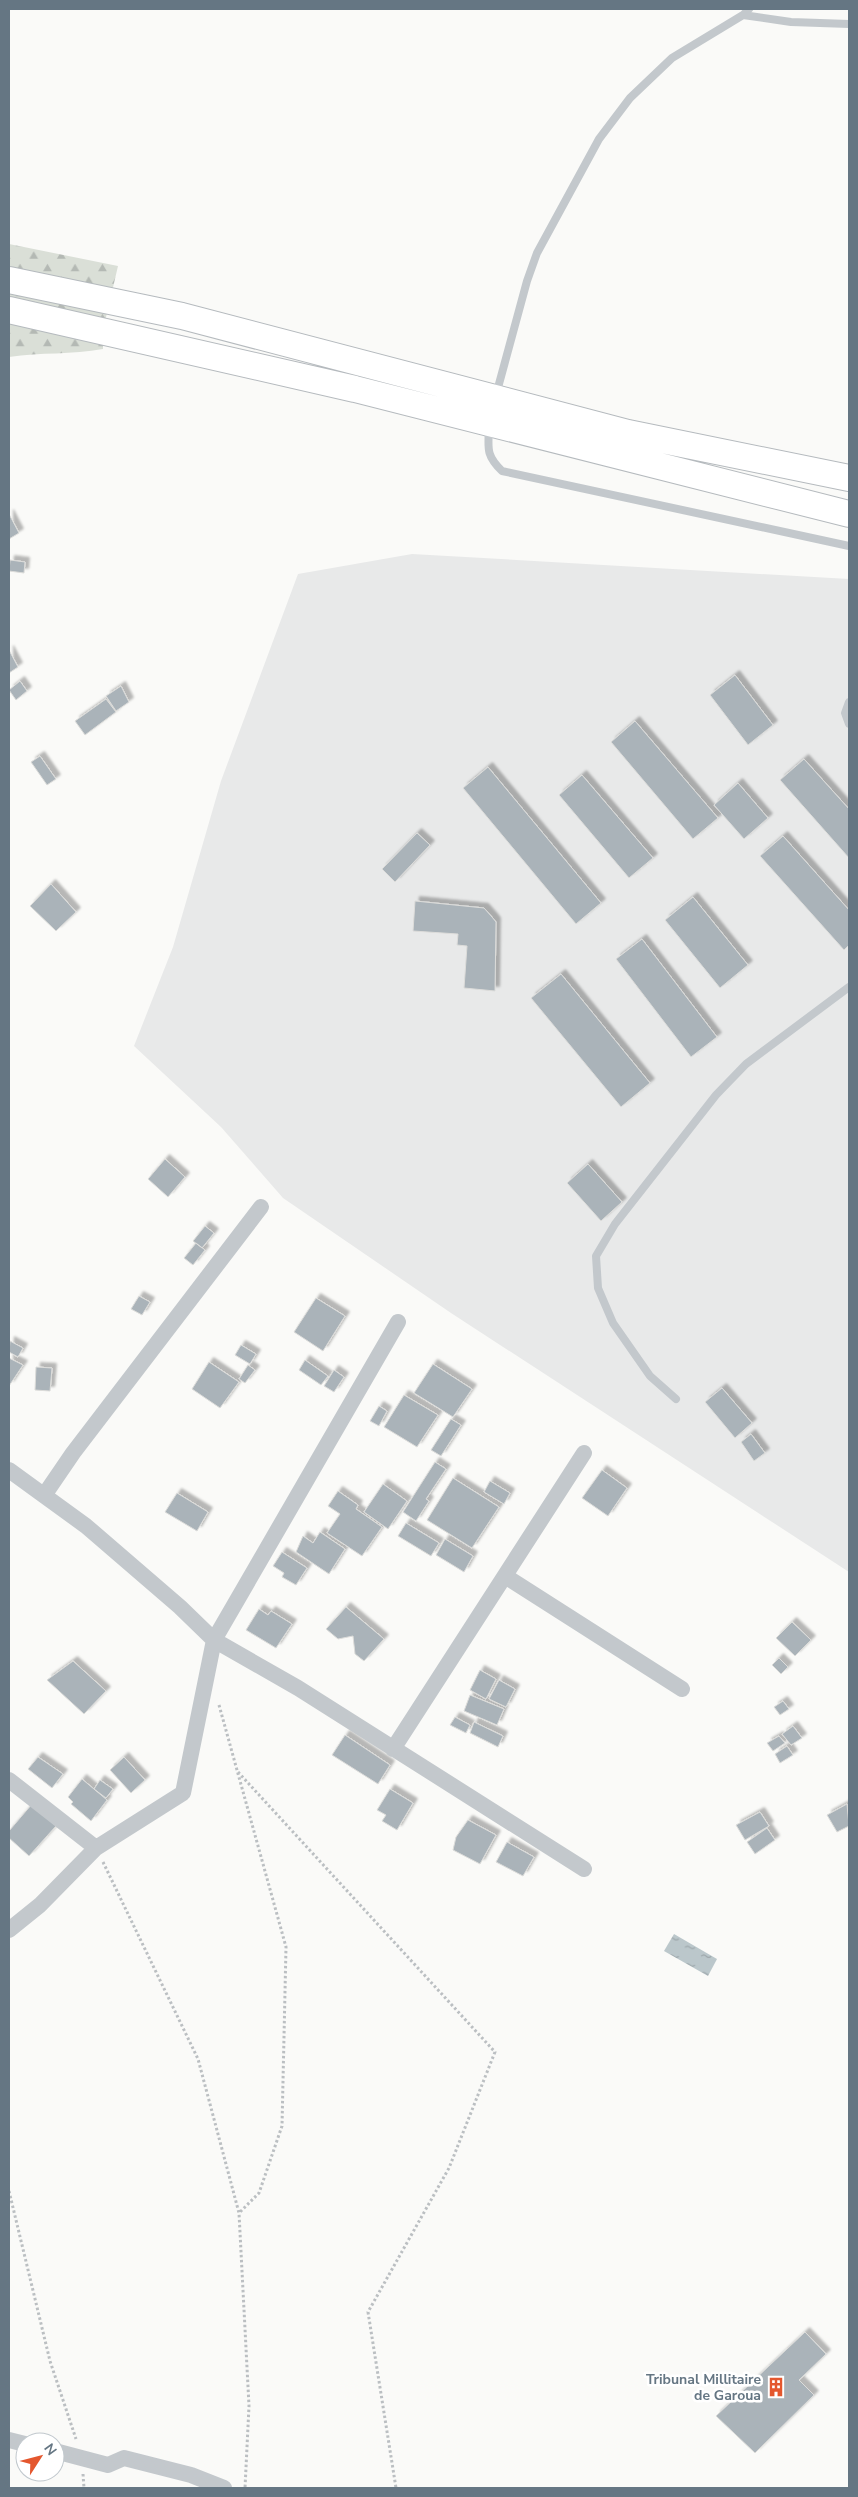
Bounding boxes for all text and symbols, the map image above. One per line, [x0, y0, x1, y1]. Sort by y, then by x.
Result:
place label: Tribunal Millitaire de Garoua [646, 2370, 761, 2405]
building icon: Tribunal Millitaire de Garoua [765, 2376, 787, 2398]
north arrow [15, 2432, 65, 2482]
text: N [39, 2440, 61, 2459]

